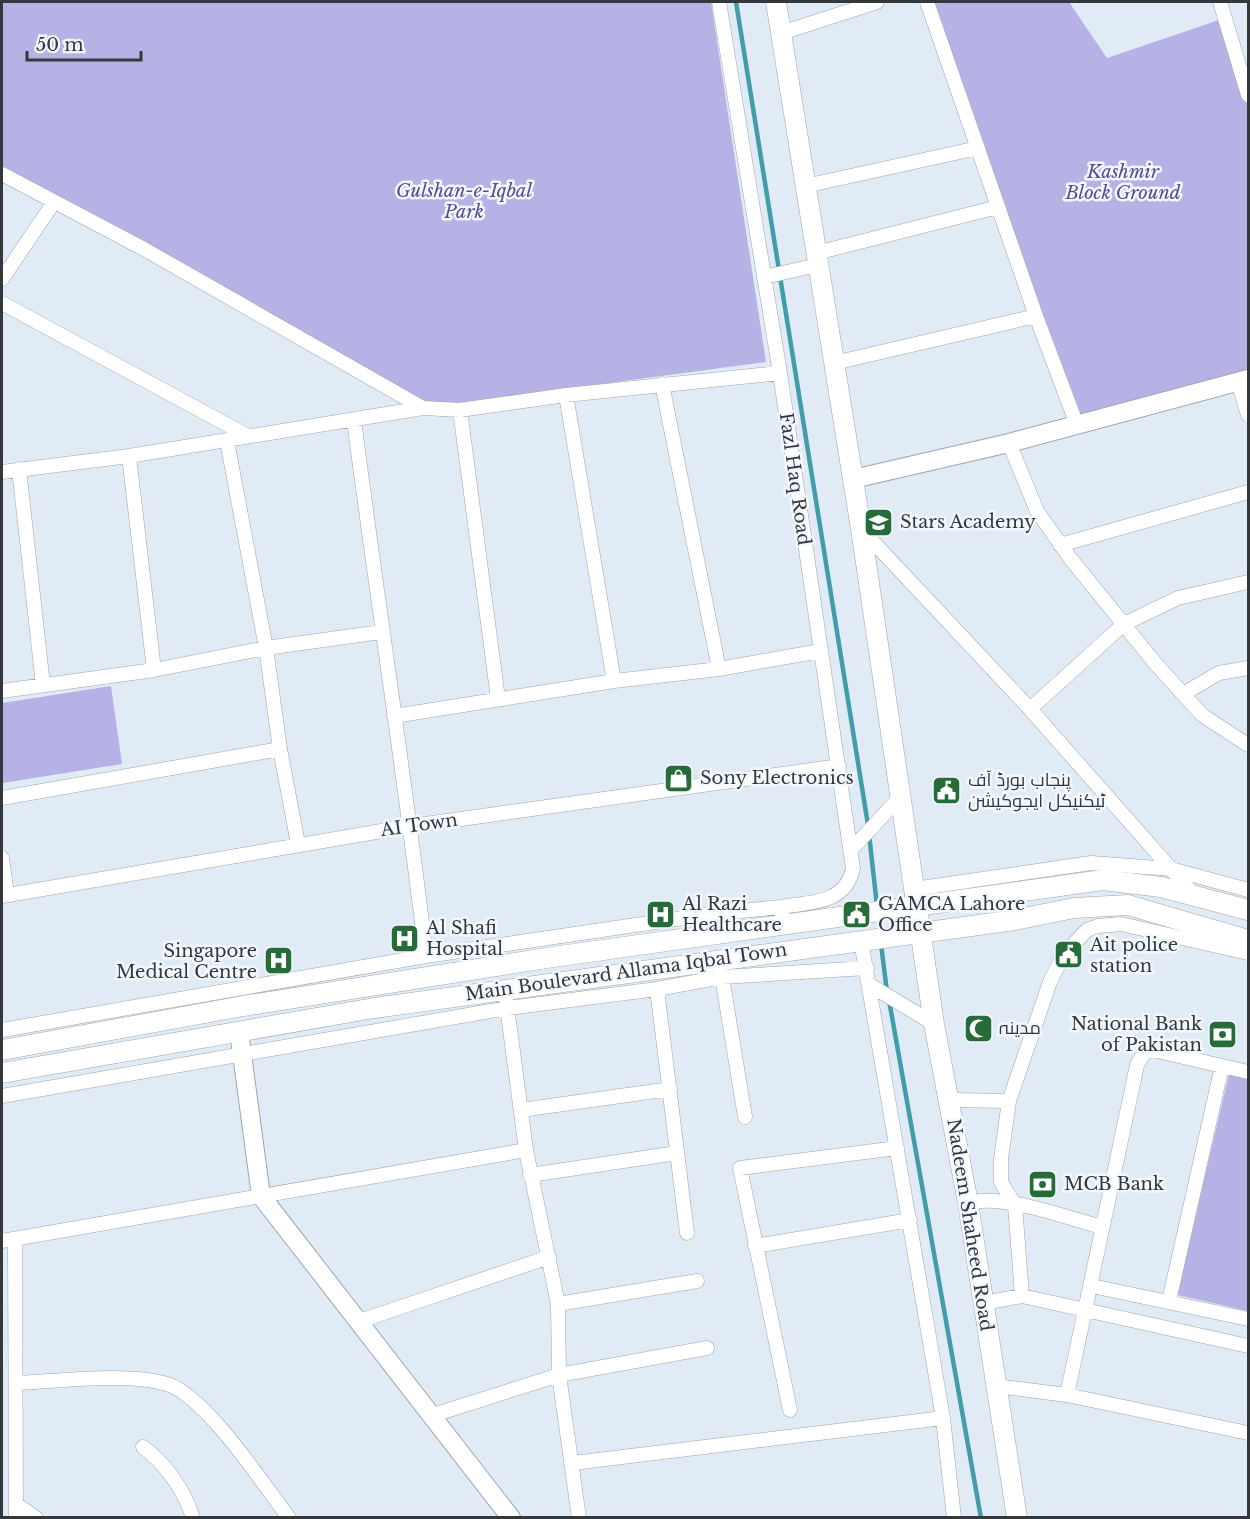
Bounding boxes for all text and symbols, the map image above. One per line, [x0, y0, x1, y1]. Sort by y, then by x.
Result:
scale bar [27, 24, 141, 62]
text: 50 m [36, 34, 84, 56]
park label: Kashmir Block Ground [1064, 161, 1181, 204]
park label: Gulshan-e-Iqbal Park [396, 180, 532, 223]
street label: Fazl Haq Road [775, 411, 815, 547]
school or university icon: Stars Academy [863, 506, 895, 538]
place label: Stars Academy [900, 511, 1036, 533]
shop icon: Sony Electronics [663, 762, 695, 794]
place label: Sony Electronics [700, 767, 854, 789]
place label: پنجاب بورڈ آف ٹیکنیکل ایجوکیشن [968, 769, 1105, 812]
public building icon: پنجاب بورڈ آف ٹیکنیکل ایجوکیشن [931, 774, 963, 806]
street label: AI Town [378, 809, 459, 841]
place label: Al Razi Healthcare [681, 893, 782, 936]
place label: GAMCA Lahore Office [878, 893, 1025, 936]
hospital icon: Al Razi Healthcare [645, 898, 677, 930]
public building icon: GAMCA Lahore Office [841, 898, 873, 930]
place label: Al Shafi Hospital [425, 917, 503, 960]
hospital icon: Al Shafi Hospital [389, 922, 421, 954]
place label: Ait police station [1089, 934, 1178, 977]
street label: Main Boulevard Allama Iqbal Town [464, 938, 788, 1006]
public building icon: Ait police station [1053, 939, 1085, 971]
place label: Singapore Medical Centre [116, 940, 257, 983]
hospital icon: Singapore Medical Centre [262, 945, 294, 977]
mosque icon: مدینہ [962, 1012, 994, 1044]
place label: National Bank of Pakistan [1071, 1013, 1202, 1056]
place label: مدینہ [999, 1017, 1041, 1039]
bank icon: National Bank of Pakistan [1207, 1018, 1239, 1050]
street label: Nadeem Shaheed Road [942, 1117, 998, 1333]
bank icon: MCB Bank [1027, 1168, 1059, 1200]
place label: MCB Bank [1064, 1173, 1164, 1195]

